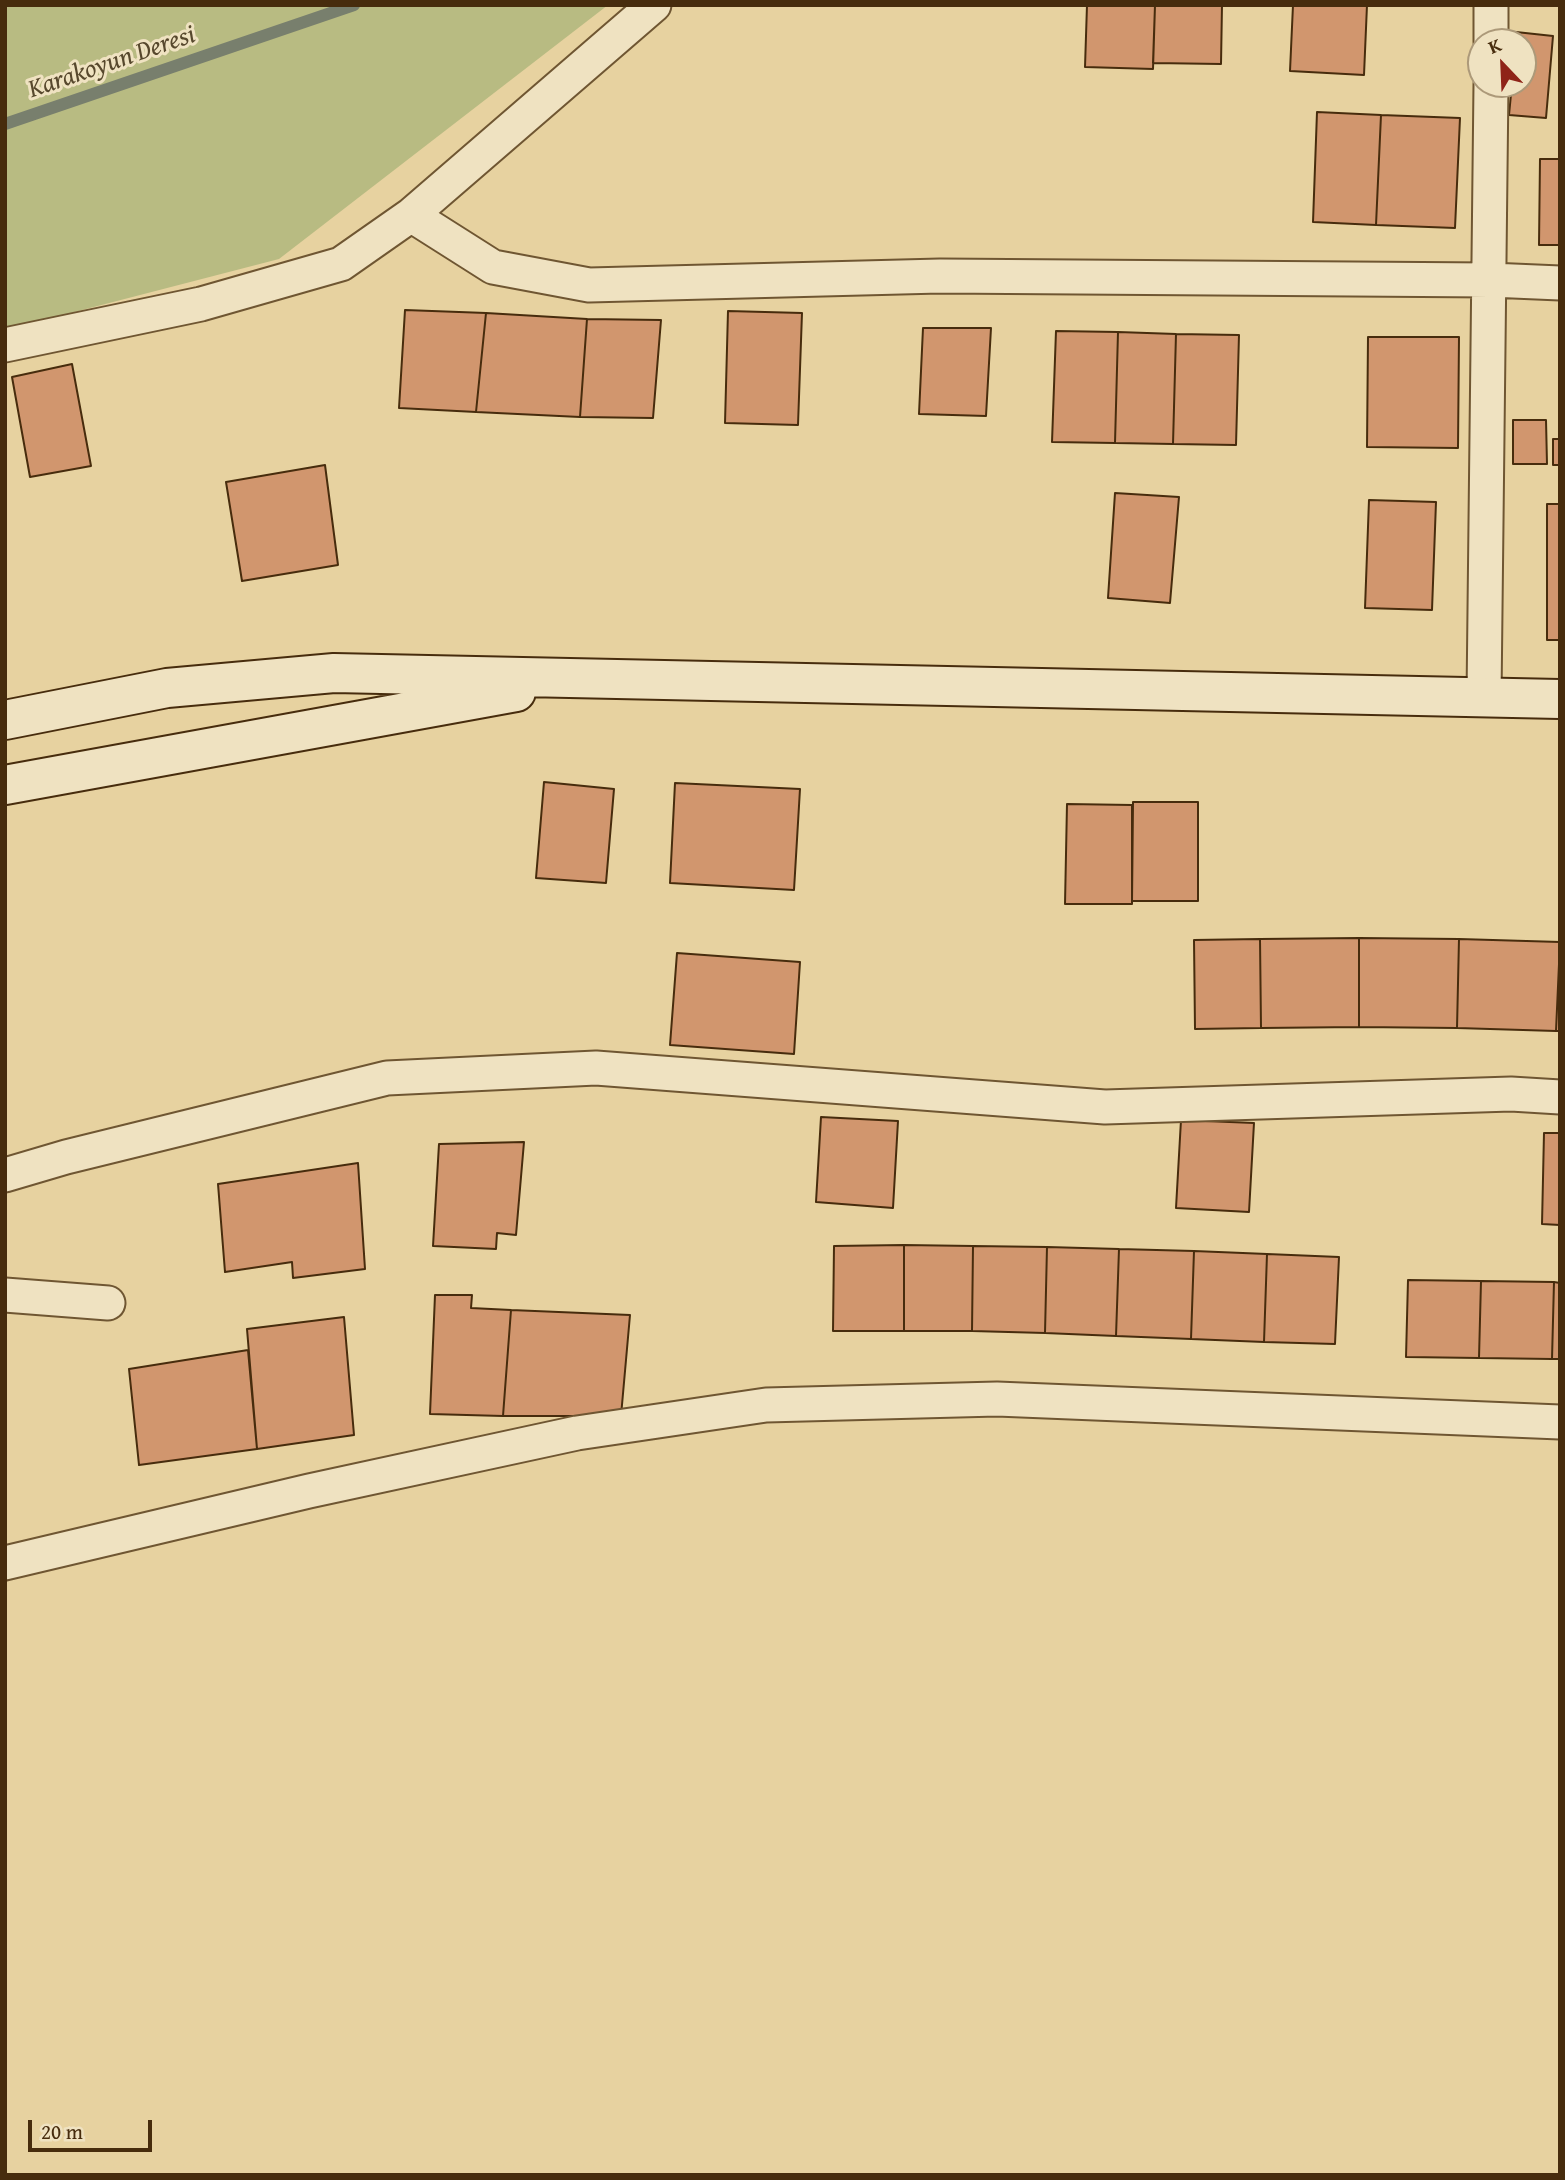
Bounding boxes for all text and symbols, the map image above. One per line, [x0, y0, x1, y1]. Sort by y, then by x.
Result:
water label: Karakoyun Deresi [24, 20, 200, 106]
north arrow [1467, 28, 1537, 98]
text: K [1484, 30, 1506, 61]
scale bar [32, 2106, 156, 2150]
text: 20 m [41, 2116, 83, 2147]

